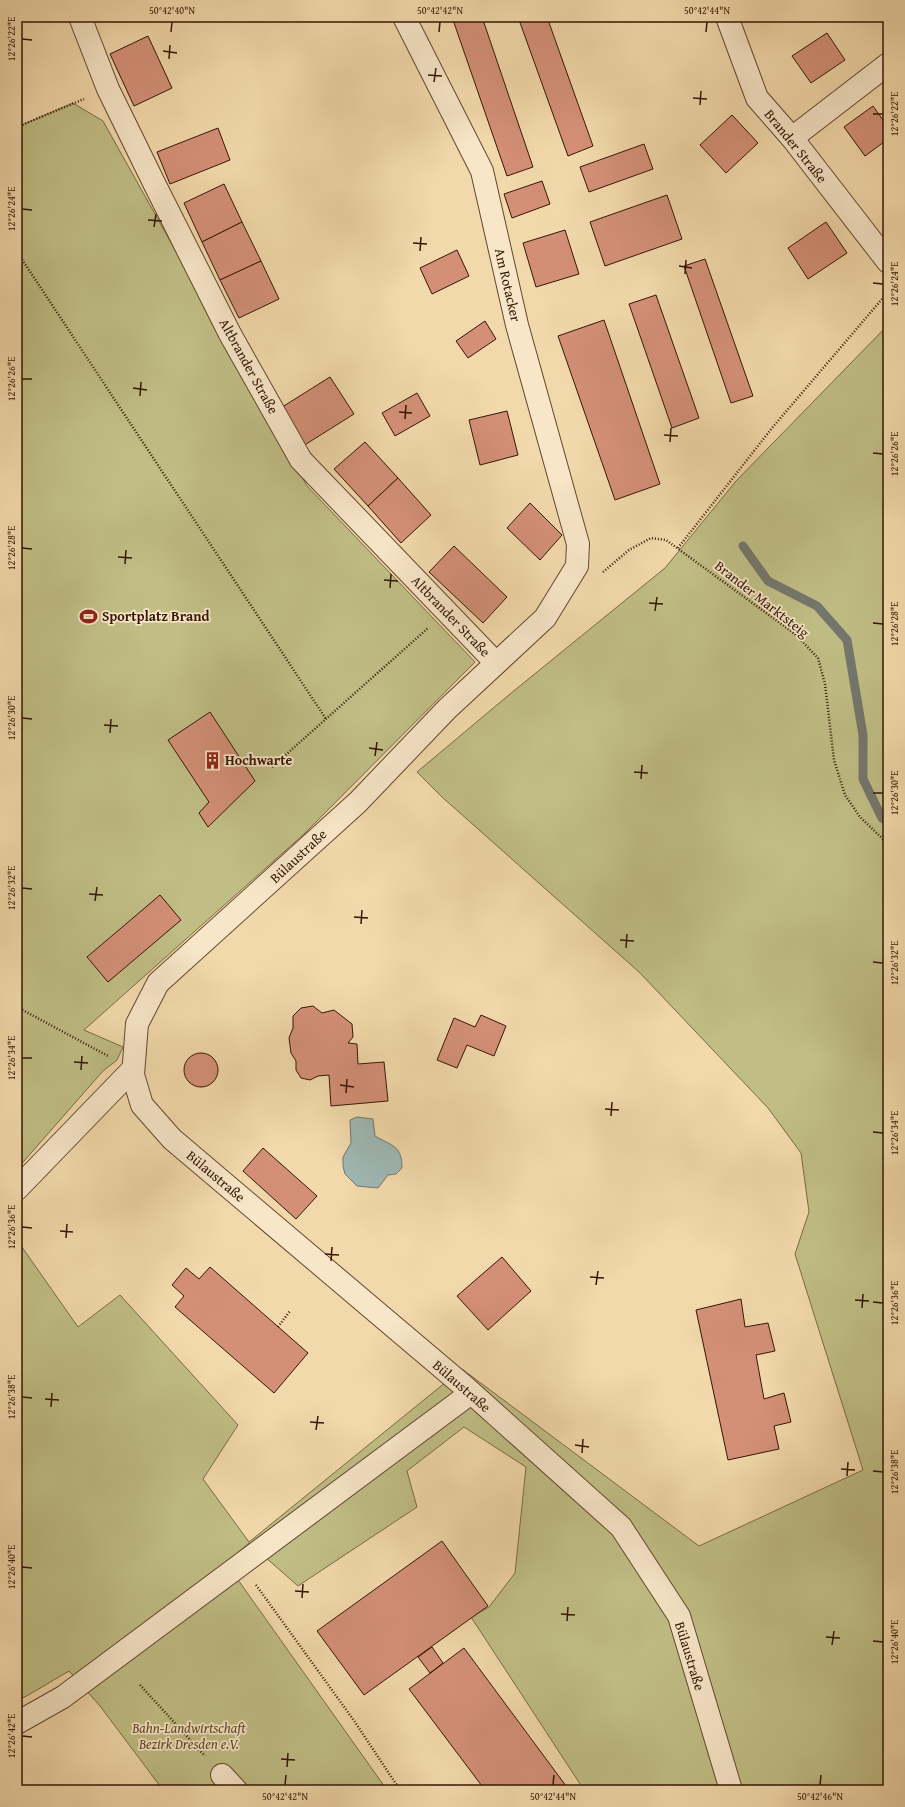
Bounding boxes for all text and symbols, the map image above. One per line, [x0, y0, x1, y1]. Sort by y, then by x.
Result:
text: 50°42'40"N [149, 3, 195, 18]
text: 50°42'42"N [417, 3, 463, 18]
text: 50°42'44"N [684, 3, 730, 18]
text: 12°26'22"E [4, 17, 19, 61]
text: 12°26'22"E [887, 92, 902, 136]
street label: Brander Straße [760, 105, 832, 188]
text: 12°26'24"E [4, 187, 19, 231]
street label: Am Rotacker [490, 246, 526, 324]
text: 12°26'24"E [887, 262, 902, 306]
street label: Altbrander Straße [214, 315, 284, 418]
text: 12°26'26"E [4, 357, 19, 401]
text: 12°26'26"E [887, 432, 902, 476]
text: 12°26'28"E [4, 526, 19, 570]
street label: Brander Marktsteig [711, 556, 813, 642]
street label: Altbrander Straße [407, 571, 495, 662]
text: 12°26'28"E [887, 602, 902, 646]
sports icon: Sportplatz Brand [79, 606, 99, 626]
place label: Sportplatz Brand [102, 606, 209, 626]
text: 12°26'30"E [4, 696, 19, 740]
building icon: Hochwarte [202, 750, 222, 770]
place label: Hochwarte [225, 750, 292, 770]
text: 12°26'30"E [887, 771, 902, 815]
street label: Bülaustraße [265, 824, 331, 888]
text: 12°26'32"E [4, 866, 19, 910]
text: 12°26'32"E [887, 941, 902, 985]
text: 12°26'34"E [4, 1036, 19, 1080]
text: 12°26'34"E [887, 1111, 902, 1155]
street label: Bülaustraße [182, 1145, 250, 1207]
text: 12°26'36"E [4, 1205, 19, 1249]
text: 12°26'36"E [887, 1281, 902, 1325]
street label: Bülaustraße [429, 1355, 496, 1417]
text: 12°26'38"E [4, 1375, 19, 1419]
text: 12°26'38"E [887, 1450, 902, 1494]
text: 12°26'40"E [4, 1545, 19, 1589]
street label: Bülaustraße [670, 1619, 710, 1693]
text: 12°26'40"E [887, 1620, 902, 1664]
text: 12°26'42"E [4, 1714, 19, 1758]
park label: Bahn-Landwirtschaft Bezirk Dresden e.V. [131, 1718, 246, 1754]
text: 50°42'42"N [262, 1789, 308, 1804]
text: 50°42'44"N [530, 1789, 576, 1804]
text: 50°42'46"N [797, 1789, 843, 1804]

